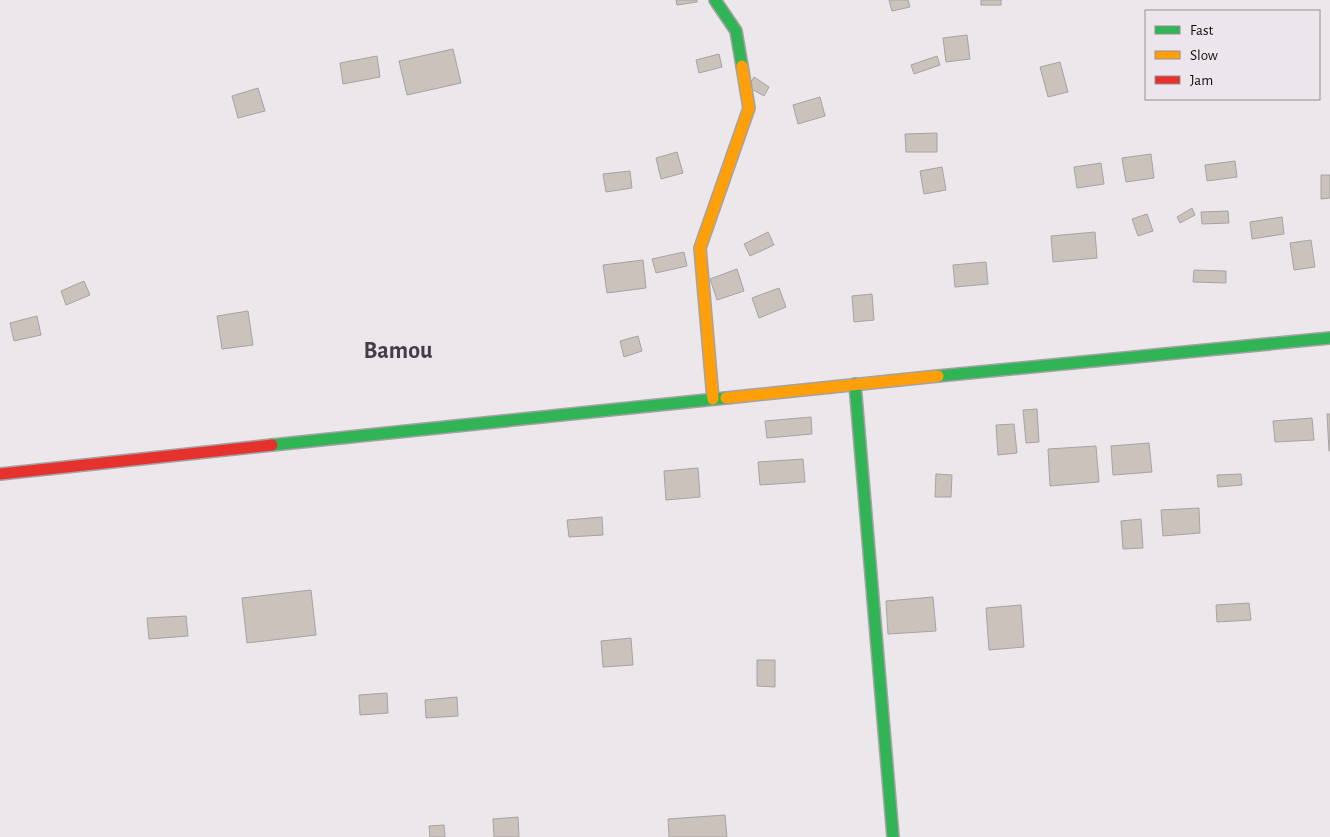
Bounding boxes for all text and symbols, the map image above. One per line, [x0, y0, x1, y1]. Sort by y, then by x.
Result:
legend [1145, 10, 1320, 100]
text: Fast [1190, 23, 1214, 38]
text: Slow [1190, 48, 1218, 63]
text: Jam [1190, 73, 1213, 88]
district label: Bamou [363, 339, 433, 363]

